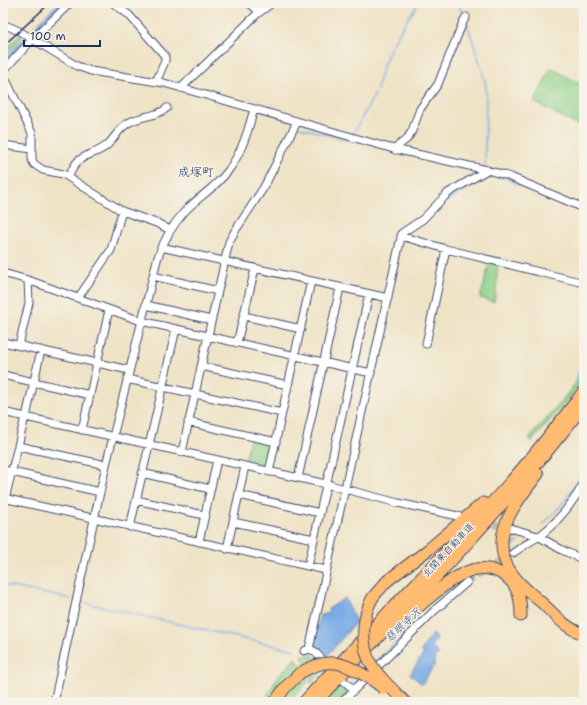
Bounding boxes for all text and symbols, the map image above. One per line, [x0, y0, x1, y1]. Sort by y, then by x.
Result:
scale bar [24, 22, 100, 48]
text: 100 m [30, 28, 66, 44]
district label: 成塚町 [178, 164, 214, 180]
street label: 北関東自動車道 [419, 520, 477, 580]
water label: 慈眼寺沢 [382, 604, 425, 645]

